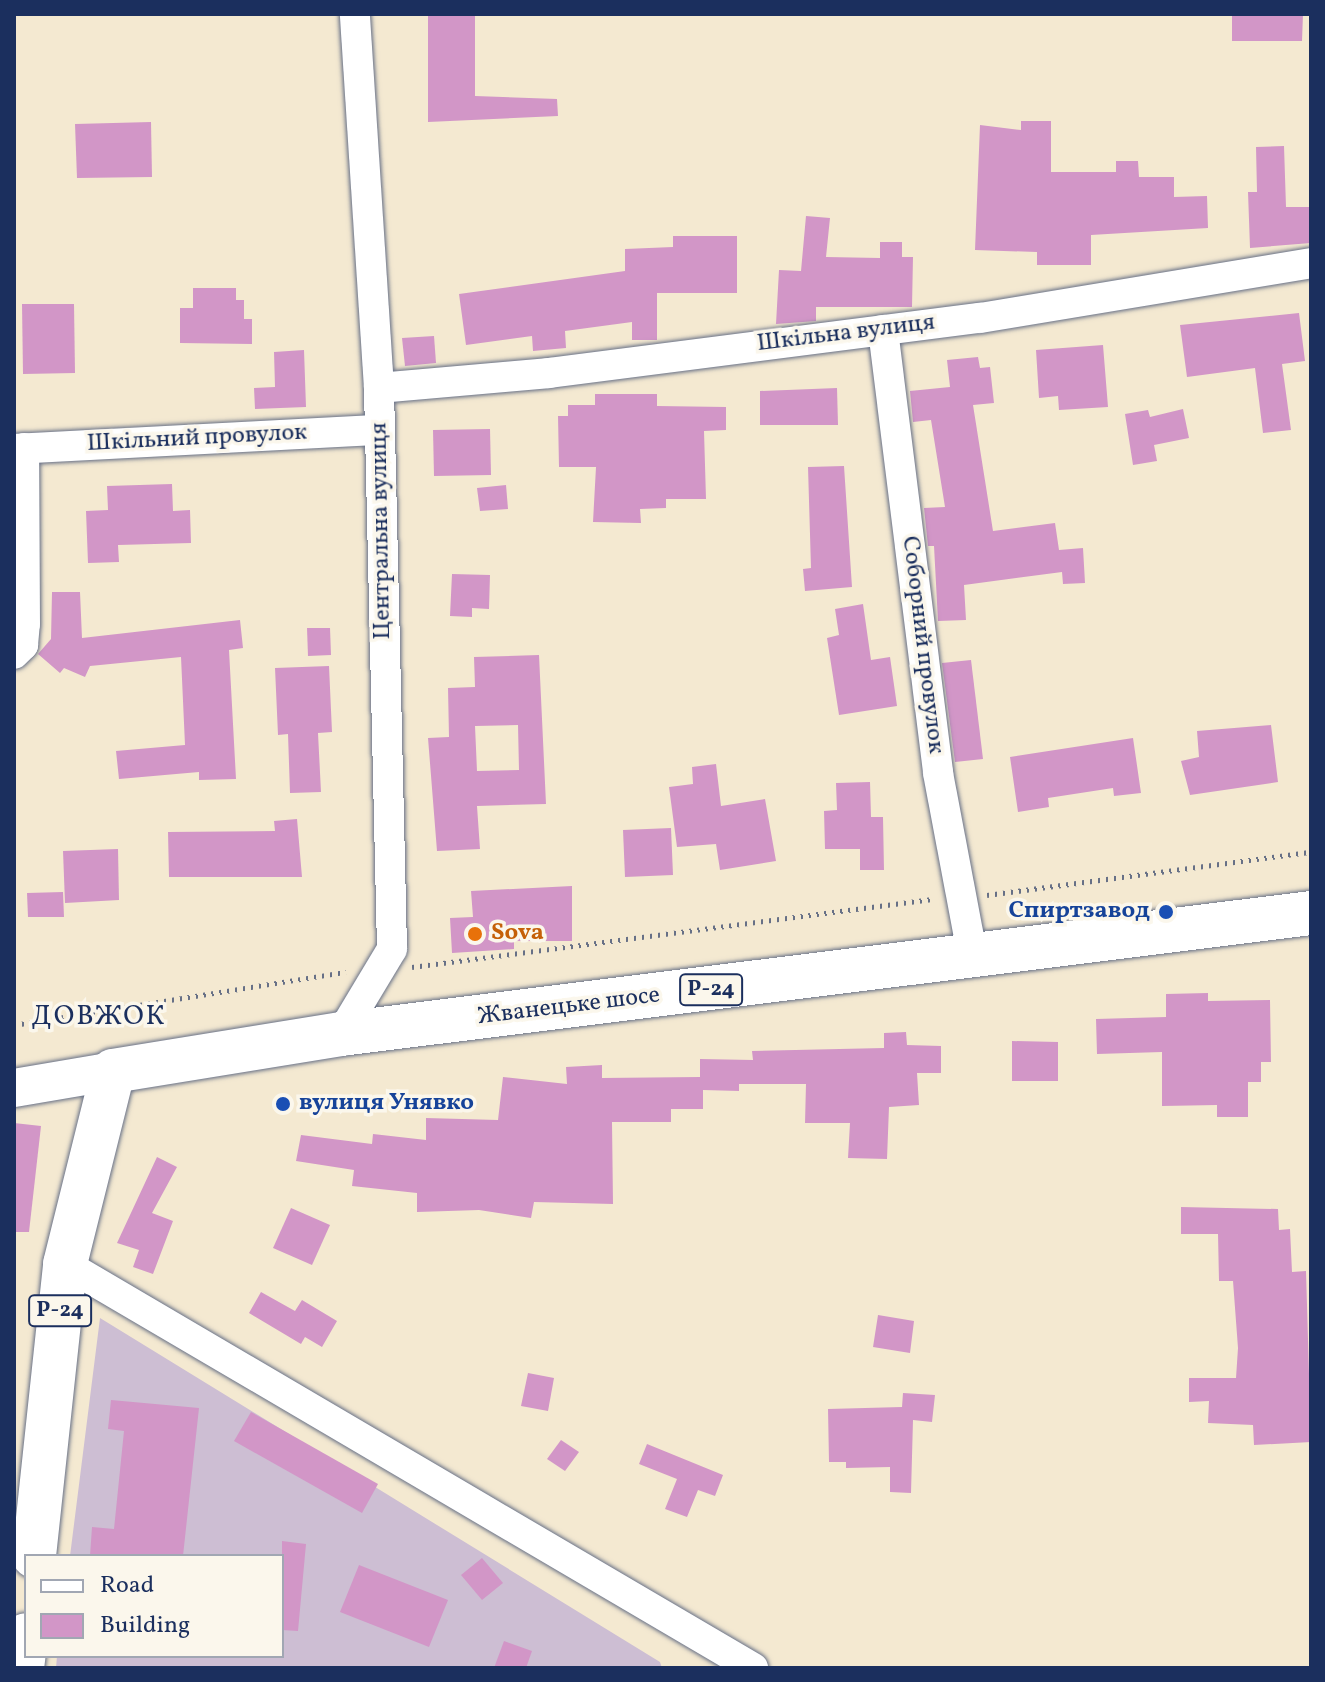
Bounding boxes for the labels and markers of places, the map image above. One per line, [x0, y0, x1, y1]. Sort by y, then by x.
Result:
place label: Спиртзавод [1009, 898, 1150, 926]
marker: Спиртзавод [1157, 903, 1175, 921]
place label: Sova [491, 920, 544, 948]
marker: Sova [466, 925, 484, 943]
place label: вулиця Унявко [299, 1090, 474, 1118]
marker: вулиця Унявко [274, 1095, 292, 1113]

